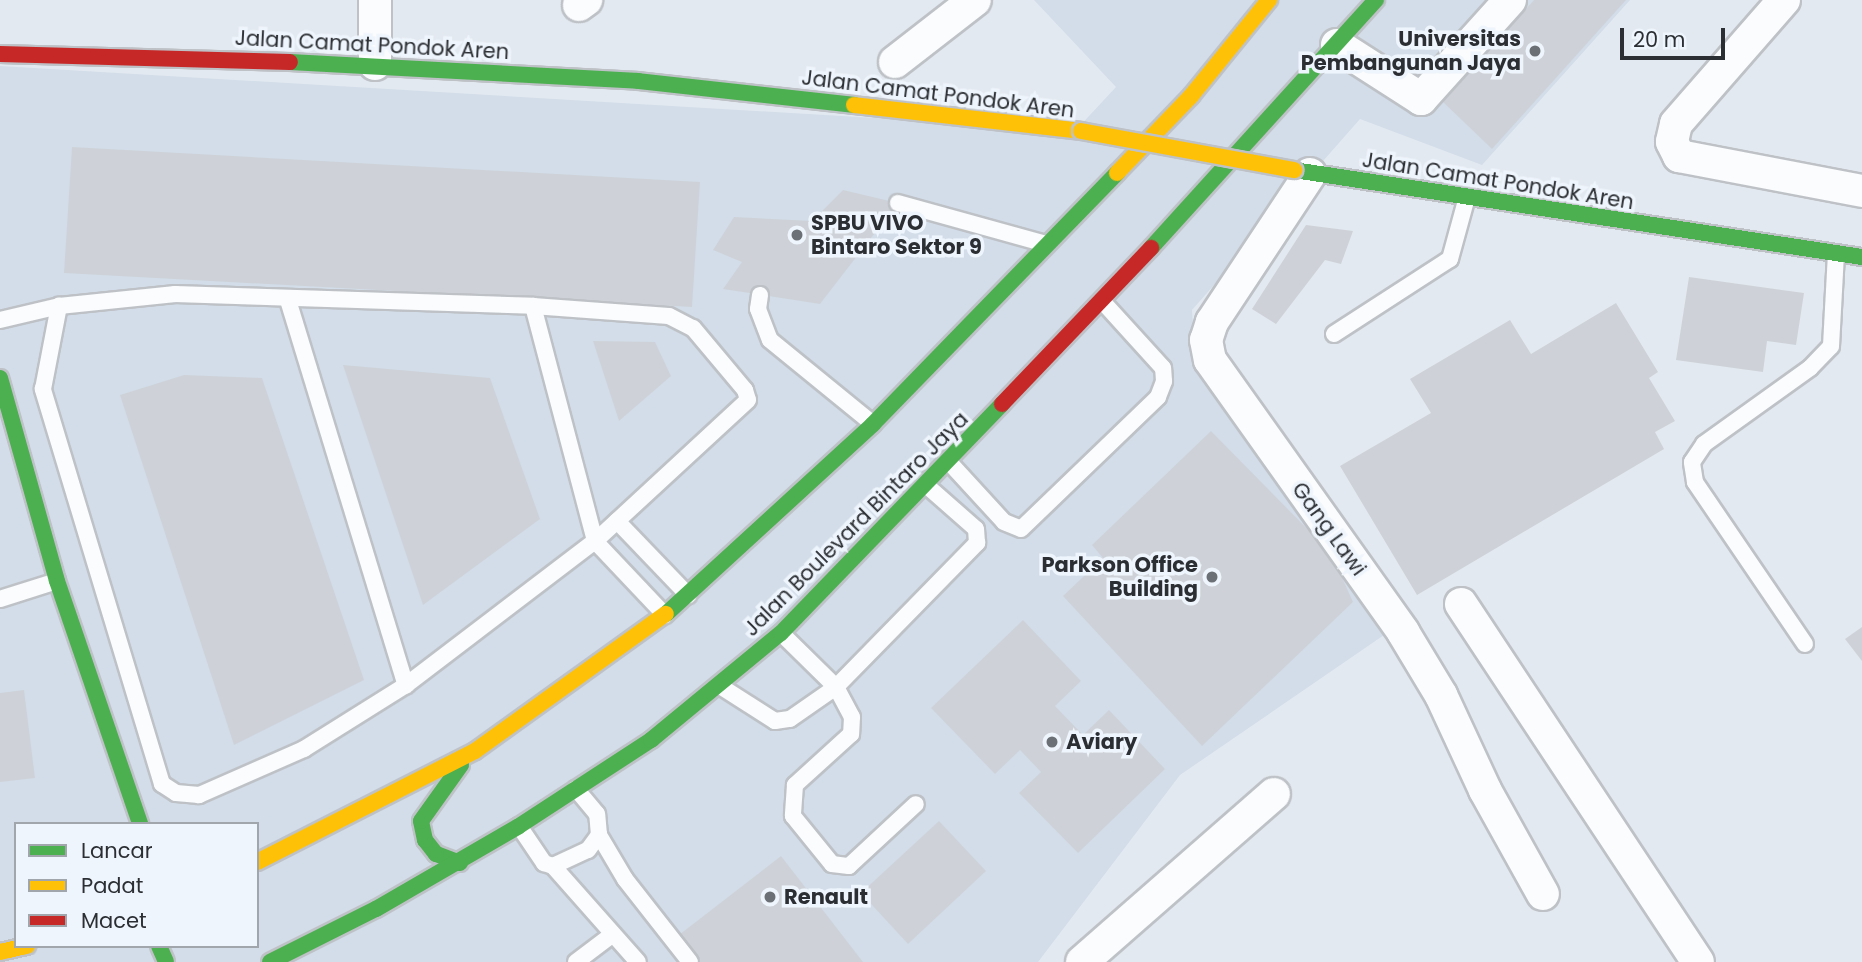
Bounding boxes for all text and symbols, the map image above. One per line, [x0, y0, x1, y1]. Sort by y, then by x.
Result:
scale bar [1624, 14, 1729, 58]
street label: Jalan Camat Pondok Aren [234, 25, 510, 65]
text: 20 m [1633, 25, 1686, 54]
place label: Universitas Pembangunan Jaya [1301, 26, 1521, 76]
marker: Universitas Pembangunan Jaya [1527, 43, 1543, 59]
street label: Jalan Camat Pondok Aren [800, 65, 1076, 123]
street label: Jalan Camat Pondok Aren [1360, 147, 1636, 215]
place label: SPBU VIVO Bintaro Sektor 9 [811, 210, 982, 260]
marker: SPBU VIVO Bintaro Sektor 9 [789, 227, 805, 243]
street label: Jalan Boulevard Bintaro Jaya [739, 407, 973, 641]
street label: Gang Lawi [1287, 477, 1371, 581]
place label: Parkson Office Building [1042, 552, 1198, 602]
marker: Parkson Office Building [1204, 569, 1220, 585]
place label: Aviary [1066, 729, 1137, 755]
marker: Aviary [1044, 734, 1060, 750]
legend [14, 822, 259, 948]
text: Lancar [81, 836, 152, 865]
text: Padat [81, 871, 143, 900]
place label: Renault [784, 884, 868, 910]
marker: Renault [762, 889, 778, 905]
text: Macet [81, 906, 147, 935]

